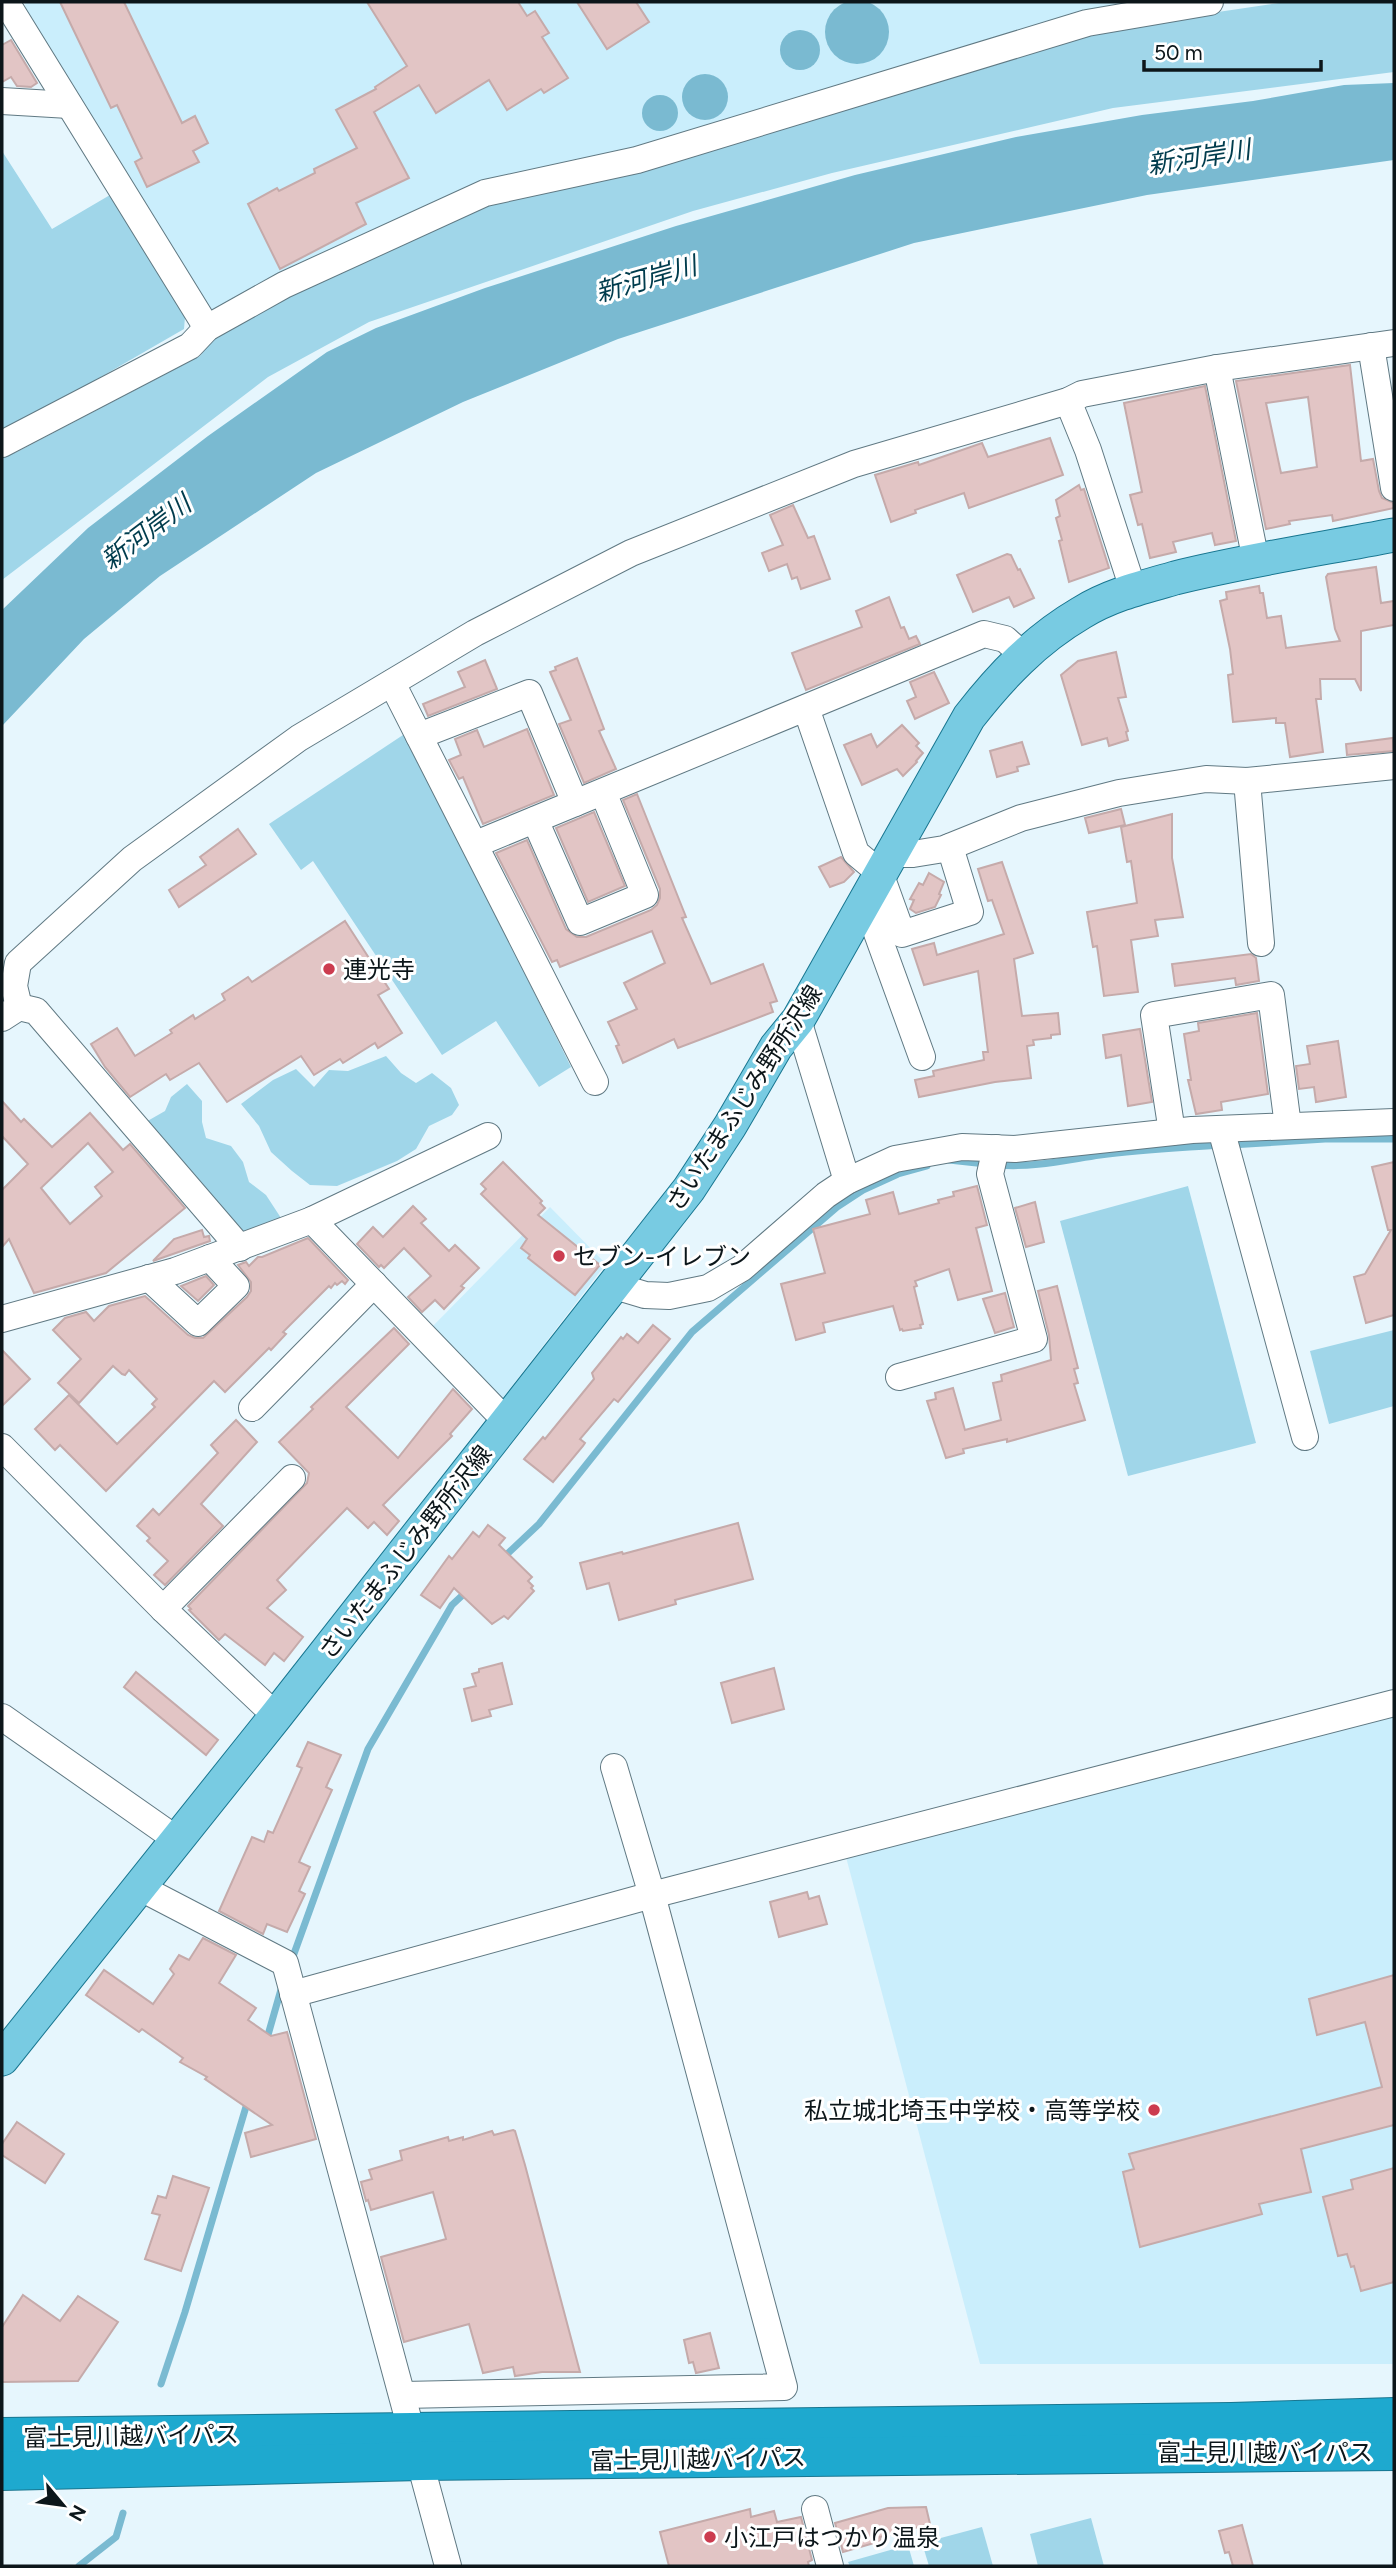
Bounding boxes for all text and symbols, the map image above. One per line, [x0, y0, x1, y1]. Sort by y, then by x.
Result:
scale bar [1144, 28, 1321, 72]
text: 50 m [1154, 40, 1203, 65]
water label: 新河岸川 [1145, 133, 1256, 181]
water label: 新河岸川 [592, 248, 703, 309]
water label: 新河岸川 [95, 486, 200, 576]
place label: 連光寺 [343, 955, 415, 984]
marker: 連光寺 [321, 961, 337, 977]
street label: さいたまふじみ野所沢線 [660, 980, 828, 1216]
place label: セブン-イレブン [573, 1242, 751, 1271]
marker: セブン-イレブン [551, 1248, 567, 1264]
street label: さいたまふじみ野所沢線 [313, 1439, 497, 1665]
place label: 私立城北埼玉中学校・高等学校 [804, 2096, 1140, 2125]
marker: 私立城北埼玉中学校・高等学校 [1146, 2102, 1162, 2118]
street label: 富士見川越バイパス [23, 2420, 239, 2452]
street label: 富士見川越バイパス [1157, 2438, 1373, 2467]
street label: 富士見川越バイパス [590, 2443, 806, 2475]
north arrow [28, 2470, 98, 2540]
text: N [64, 2501, 91, 2525]
place label: 小江戸はつかり温泉 [724, 2523, 940, 2552]
marker: 小江戸はつかり温泉 [702, 2529, 718, 2545]

